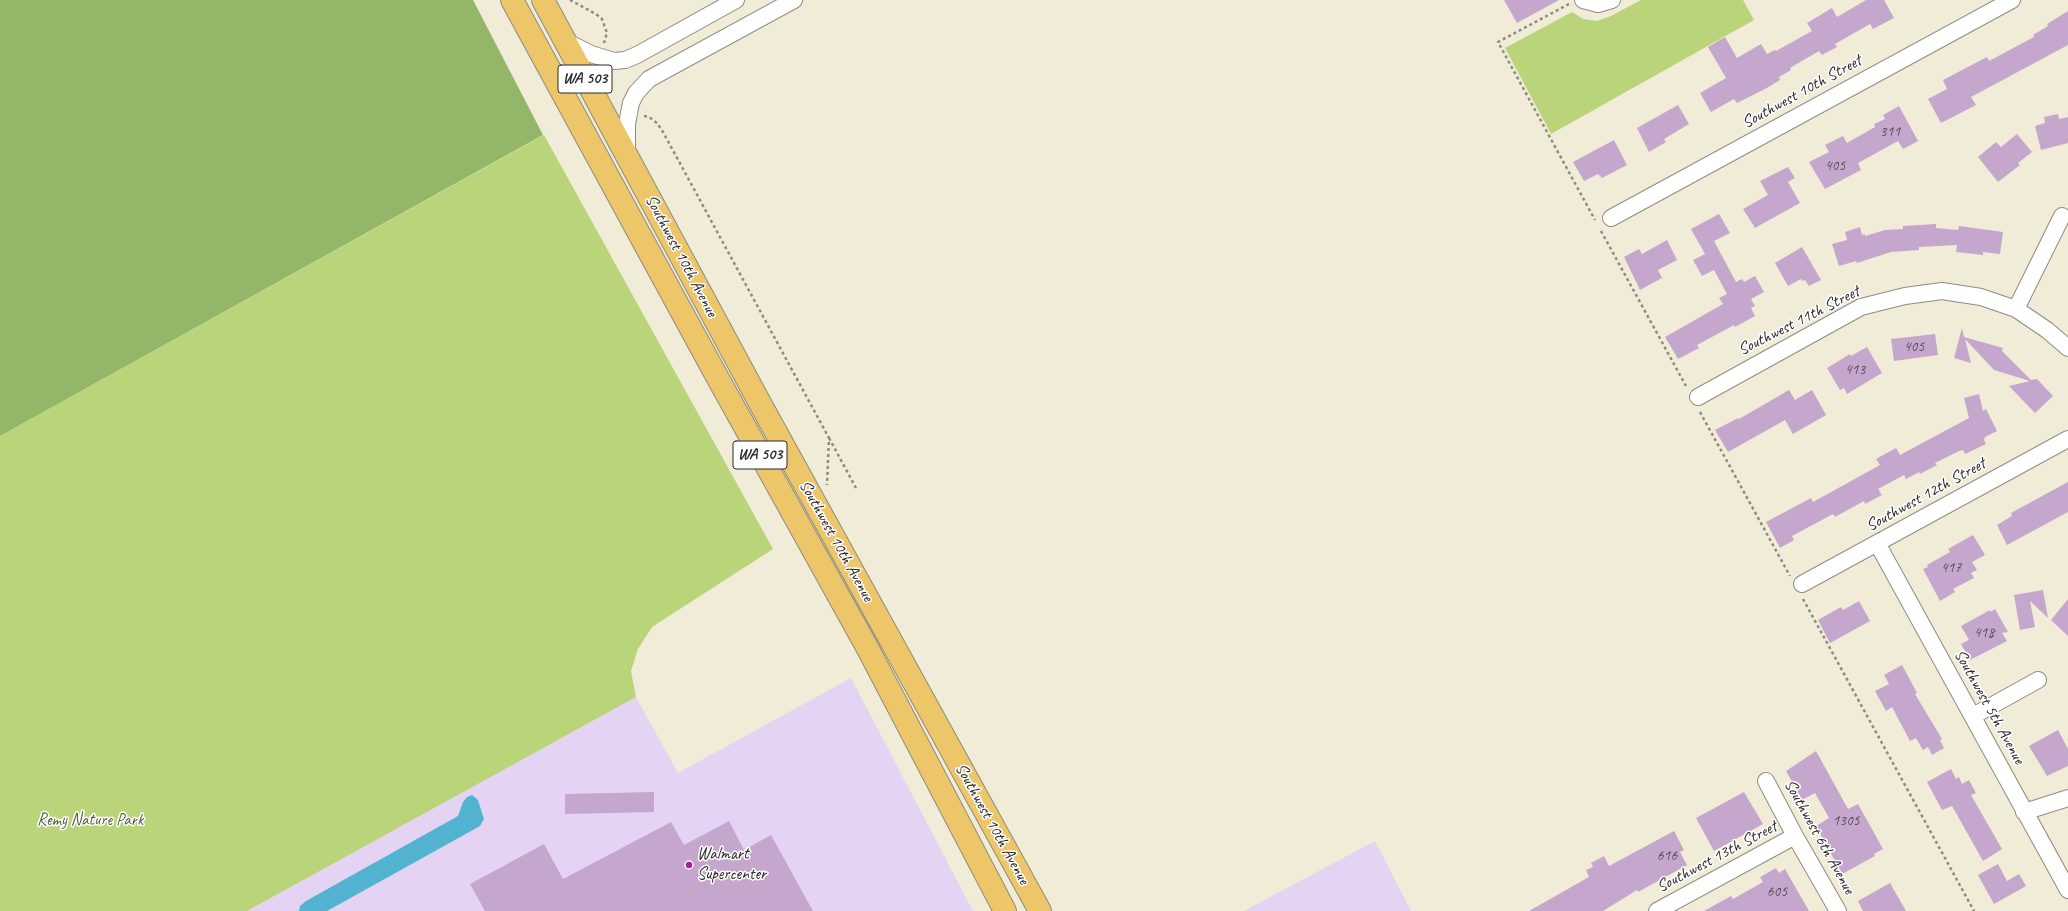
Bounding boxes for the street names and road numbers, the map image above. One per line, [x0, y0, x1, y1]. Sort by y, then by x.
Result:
street label: Southwest 10th Street [1739, 51, 1865, 133]
road number: WA 503 [558, 65, 612, 93]
street label: Southwest 10th Avenue [640, 191, 722, 321]
street label: Southwest 11th Street [1735, 282, 1863, 360]
road number: WA 503 [733, 441, 787, 469]
street label: Southwest 12th Street [1863, 454, 1989, 536]
street label: Southwest 10th Avenue [794, 477, 878, 605]
street label: Southwest 5th Avenue [1949, 646, 2029, 768]
street label: Southwest 10th Avenue [950, 760, 1034, 888]
street label: Southwest 6th Avenue [1779, 776, 1859, 898]
street label: Southwest 13th Street [1653, 817, 1781, 897]

